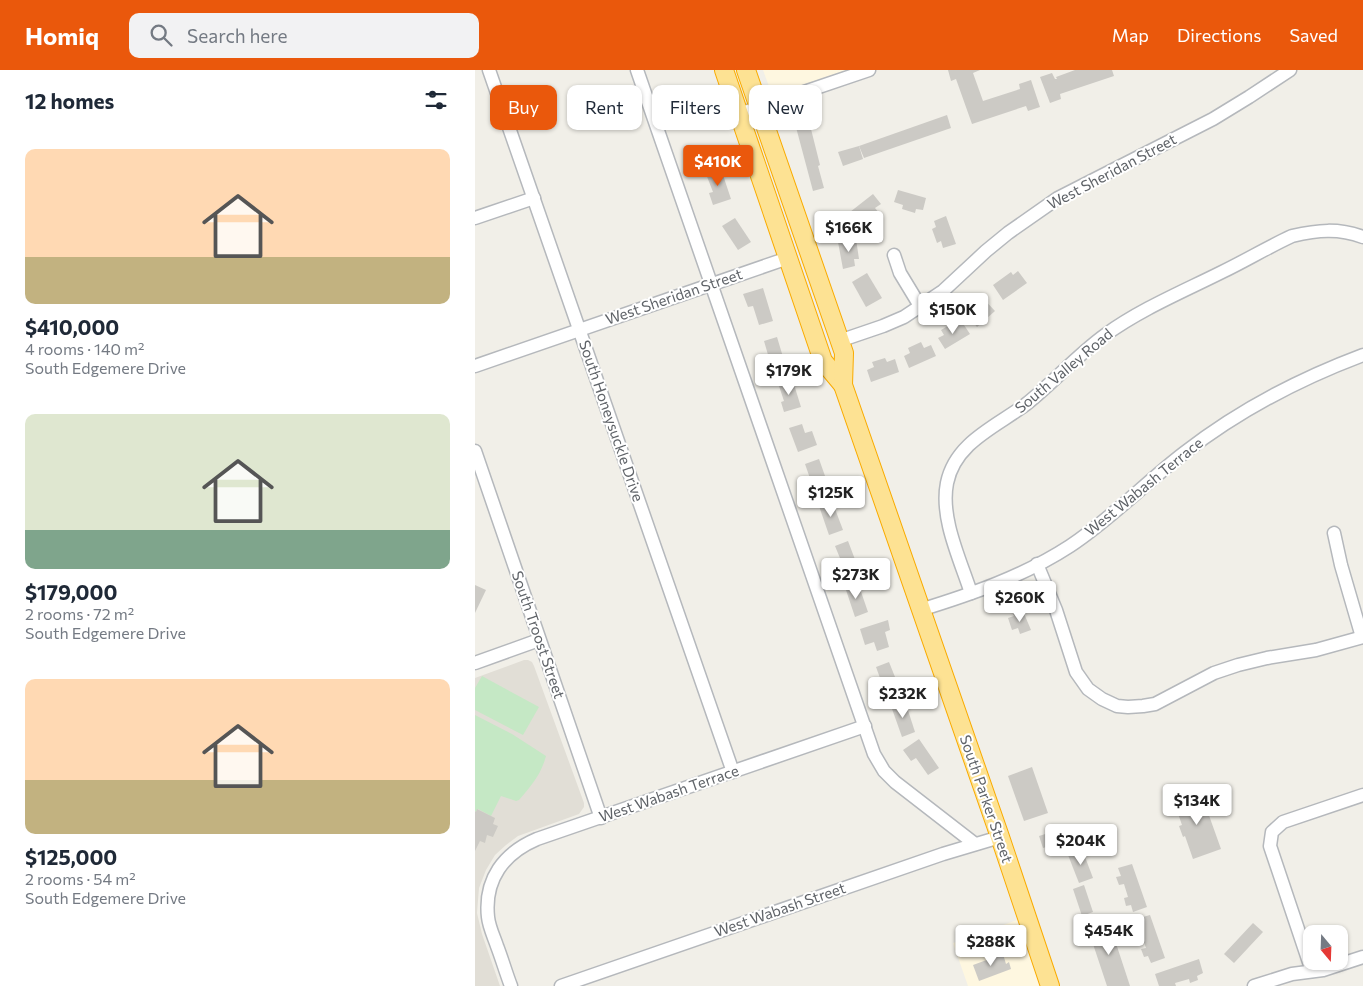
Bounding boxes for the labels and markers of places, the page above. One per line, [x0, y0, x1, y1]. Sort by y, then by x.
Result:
pin: $410K [683, 144, 753, 187]
pin: $166K [814, 210, 884, 253]
pin: $150K [918, 292, 988, 335]
pin: $179K [754, 354, 824, 396]
pin: $125K [796, 476, 866, 518]
pin: $273K [821, 558, 891, 600]
pin: $260K [985, 580, 1055, 623]
pin: $232K [868, 676, 938, 719]
pin: $134K [1162, 784, 1232, 826]
pin: $204K [1046, 824, 1116, 866]
pin: $454K [1074, 914, 1144, 956]
pin: $288K [956, 924, 1026, 967]

